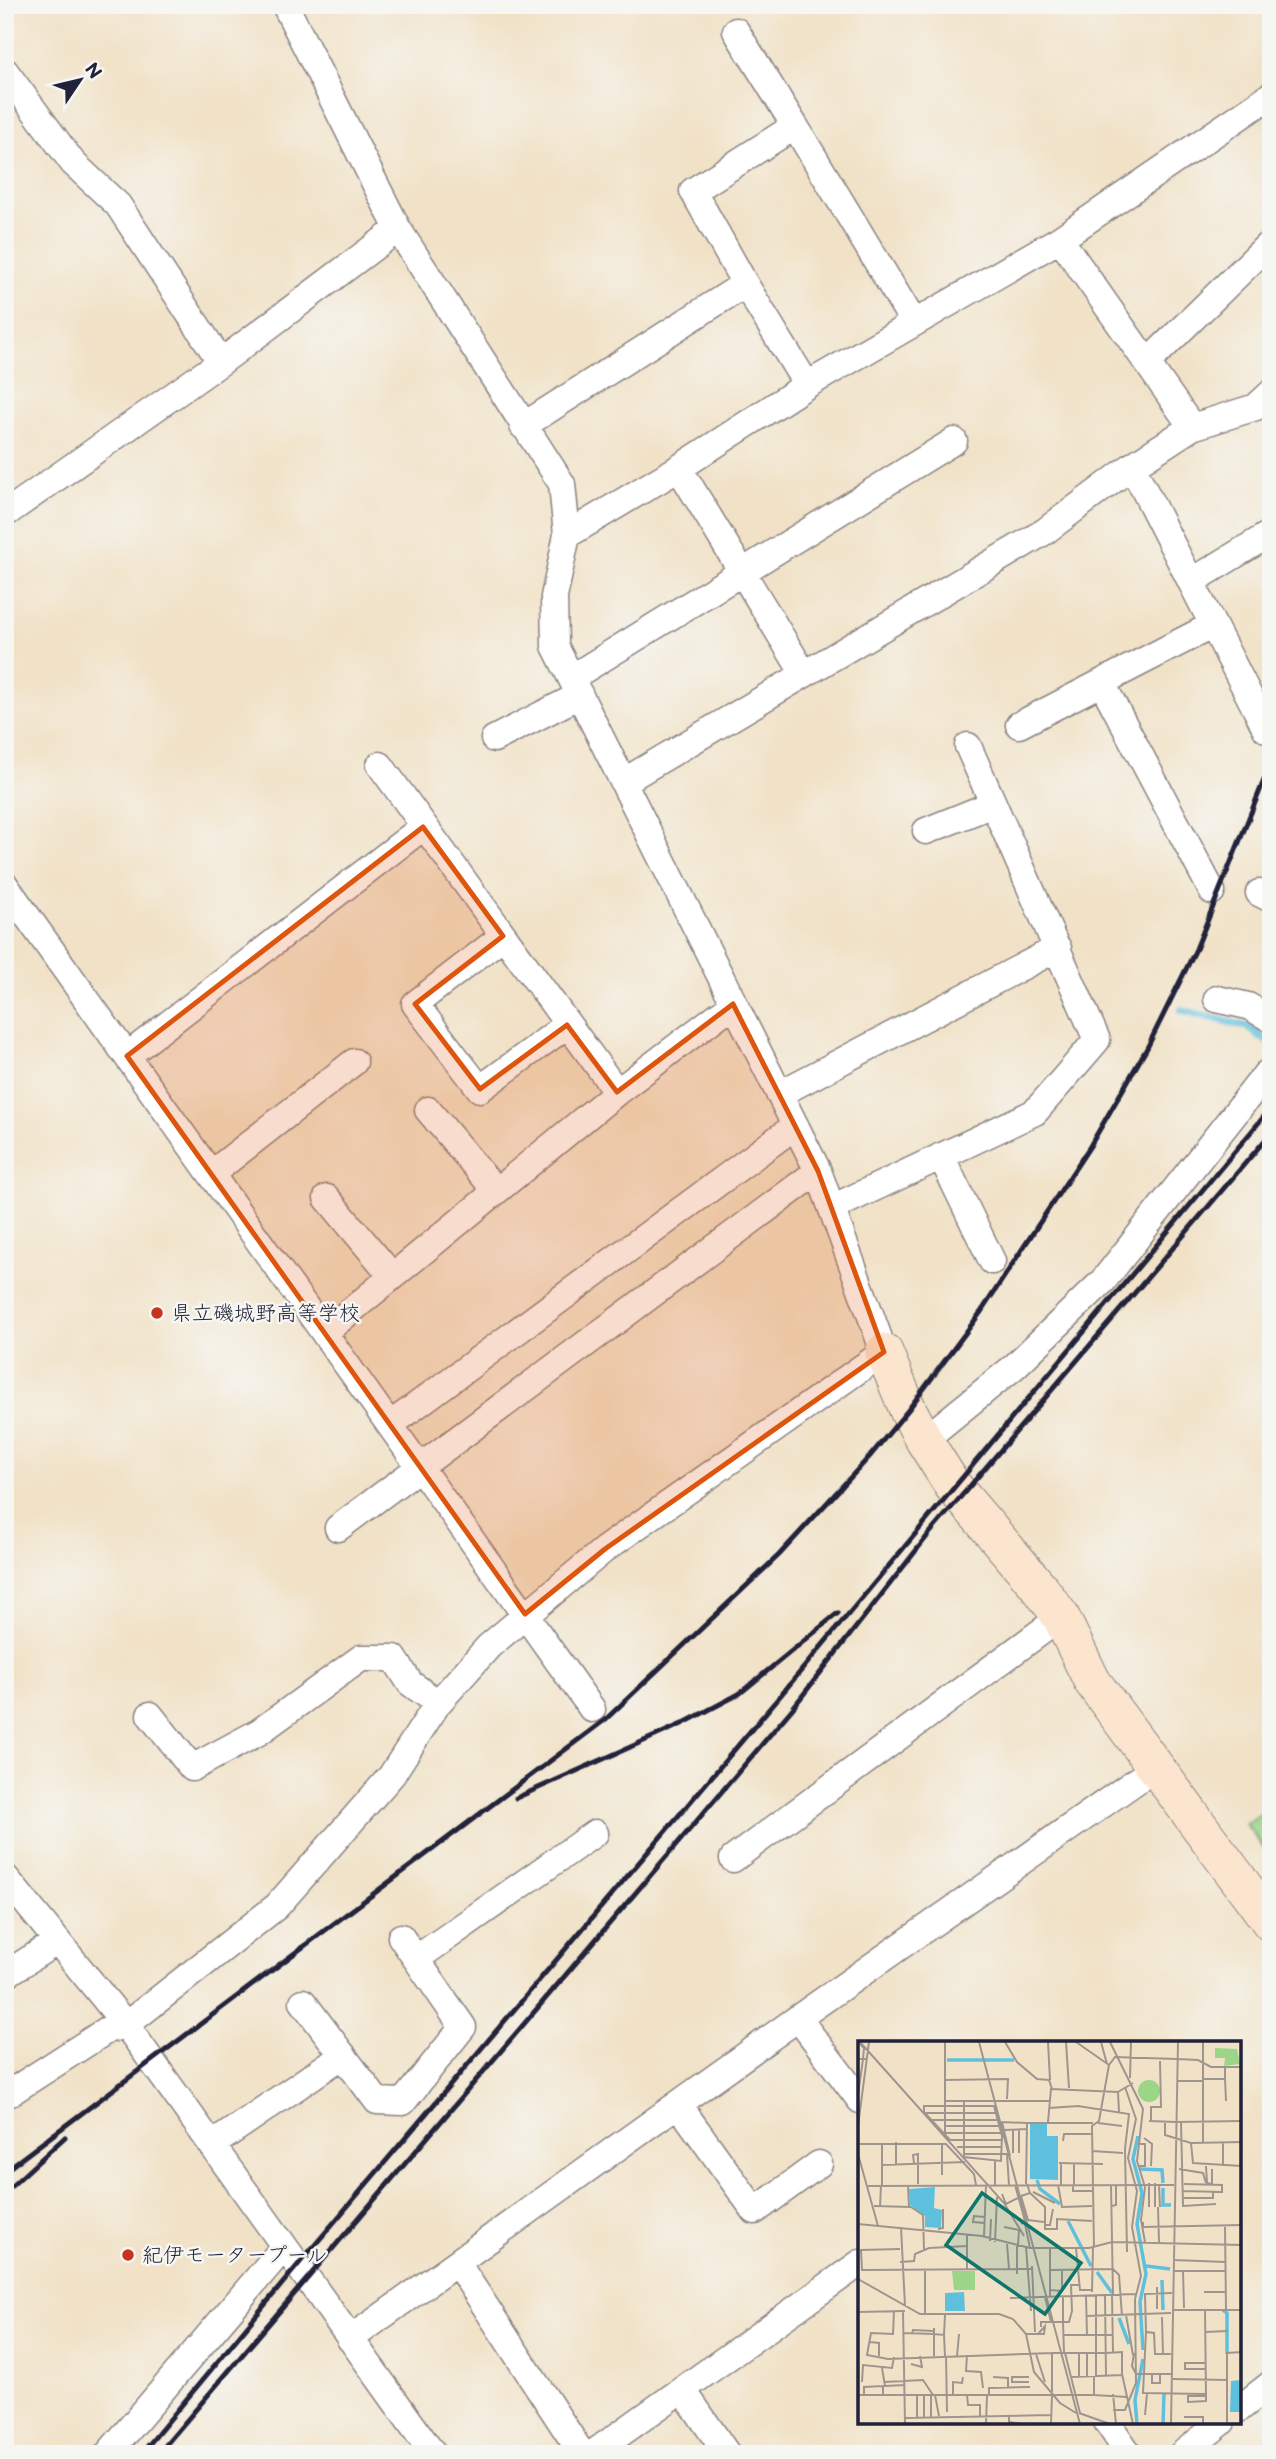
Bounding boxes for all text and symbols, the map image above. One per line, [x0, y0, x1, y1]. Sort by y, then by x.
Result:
north arrow [46, 46, 116, 116]
text: N [79, 59, 106, 84]
place label: 県立磯城野高等学校 [171, 1301, 360, 1326]
marker: 県立磯城野高等学校 [149, 1305, 165, 1321]
inset map [858, 2041, 1241, 2424]
place label: 紀伊モータープール [142, 2243, 327, 2268]
marker: 紀伊モータープール [120, 2247, 136, 2263]

